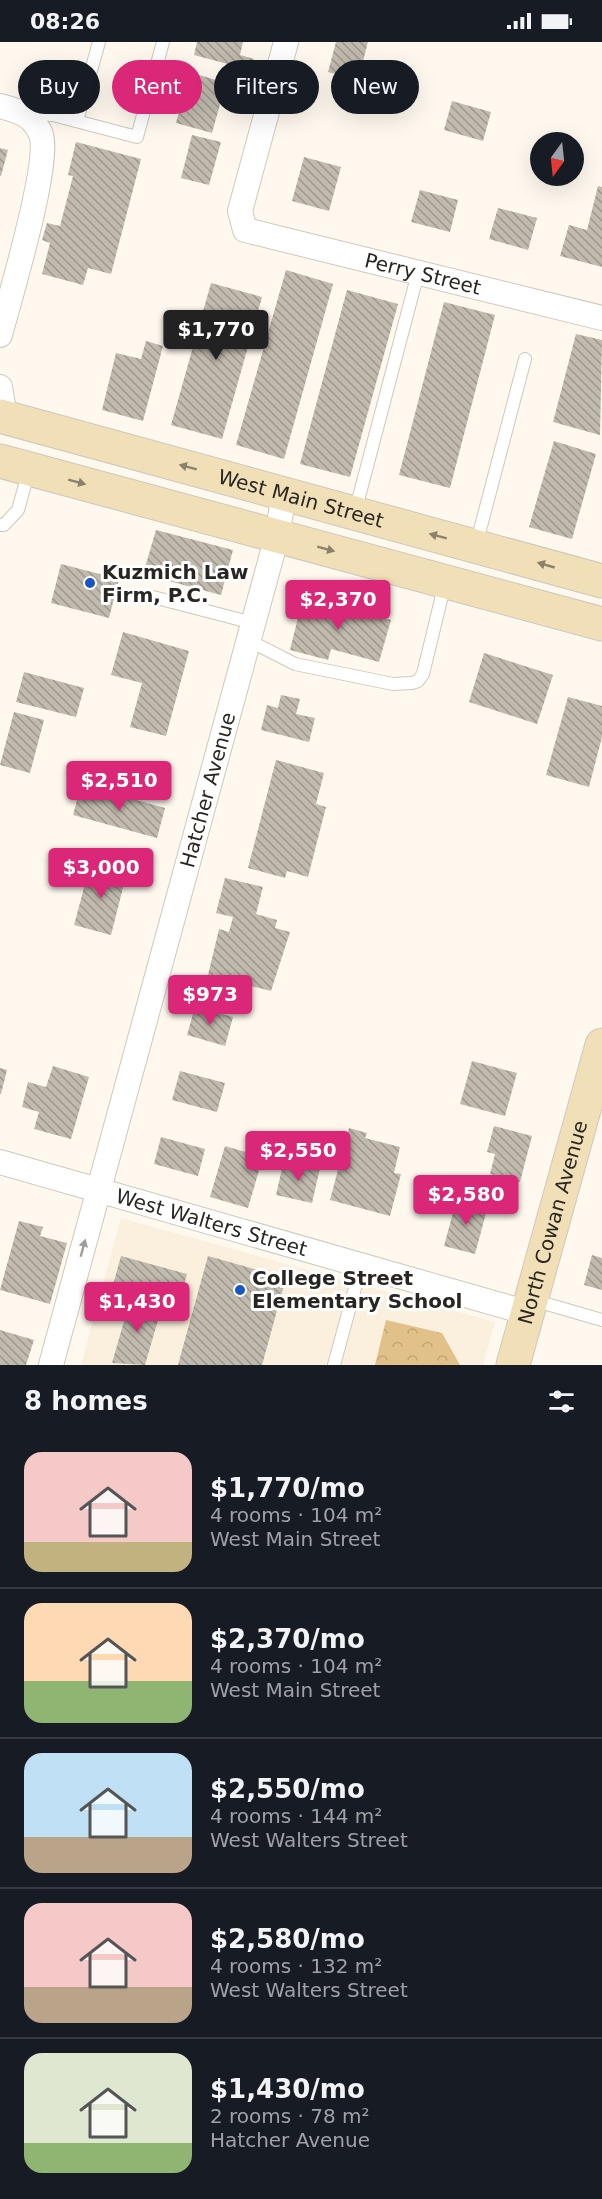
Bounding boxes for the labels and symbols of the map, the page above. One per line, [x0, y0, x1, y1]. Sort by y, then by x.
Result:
north arrow [530, 132, 584, 186]
street label: Perry Street [362, 248, 484, 300]
pin: $1,770 [167, 310, 265, 361]
one-way arrow [178, 462, 197, 472]
street label: West Main Street [216, 464, 386, 533]
one-way arrow [68, 478, 86, 487]
one-way arrow [429, 530, 447, 540]
one-way arrow [317, 545, 335, 555]
place label: Kuzmich Law Firm, P.C. [102, 560, 249, 607]
one-way arrow [537, 560, 555, 570]
marker: Kuzmich Law Firm, P.C. [83, 576, 97, 590]
pin: $2,370 [289, 580, 387, 631]
street label: Hatcher Avenue [175, 710, 240, 870]
pin: $2,510 [70, 761, 168, 812]
pin: $3,000 [52, 848, 150, 899]
pin: $973 [174, 975, 246, 1026]
street label: North Cowan Avenue [513, 1118, 592, 1327]
pin: $2,550 [249, 1131, 347, 1182]
pin: $2,580 [417, 1175, 515, 1226]
street label: West Walters Street [113, 1184, 310, 1261]
one-way arrow [79, 1238, 88, 1256]
place label: College Street Elementary School [252, 1266, 462, 1313]
pin: $1,430 [88, 1282, 186, 1333]
marker: College Street Elementary School [233, 1283, 247, 1297]

